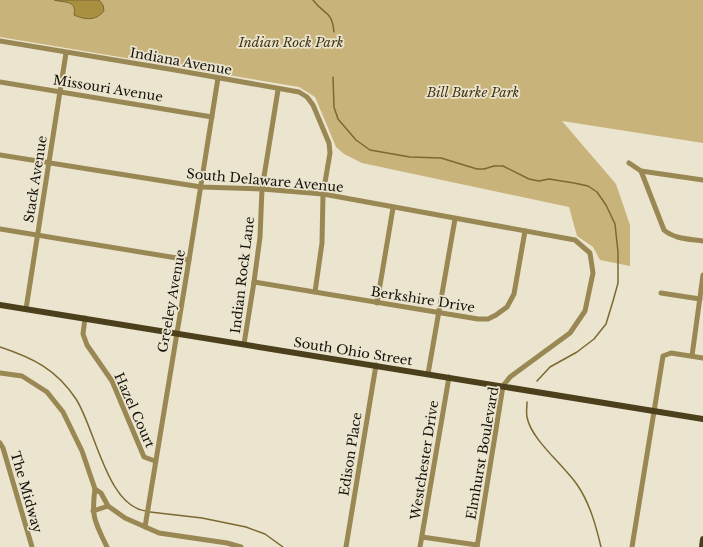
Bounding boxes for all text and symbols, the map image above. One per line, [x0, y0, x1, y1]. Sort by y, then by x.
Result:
park label: Indian Rock Park [237, 34, 344, 51]
street label: Indiana Avenue [128, 44, 233, 79]
street label: Missouri Avenue [52, 71, 164, 106]
park label: Bill Burke Park [426, 84, 520, 101]
street label: Stack Avenue [20, 134, 51, 224]
street label: South Delaware Avenue [186, 165, 344, 196]
street label: Indian Rock Lane [227, 216, 258, 334]
street label: Greeley Avenue [154, 248, 189, 354]
street label: Berkshire Drive [370, 283, 476, 316]
street label: South Ohio Street [292, 334, 414, 369]
street label: Hazel Court [110, 370, 159, 451]
street label: Elmhurst Boulevard [462, 385, 503, 521]
street label: Westchester Drive [406, 399, 442, 522]
street label: Edison Place [335, 411, 365, 497]
street label: The Midway [7, 449, 46, 536]

